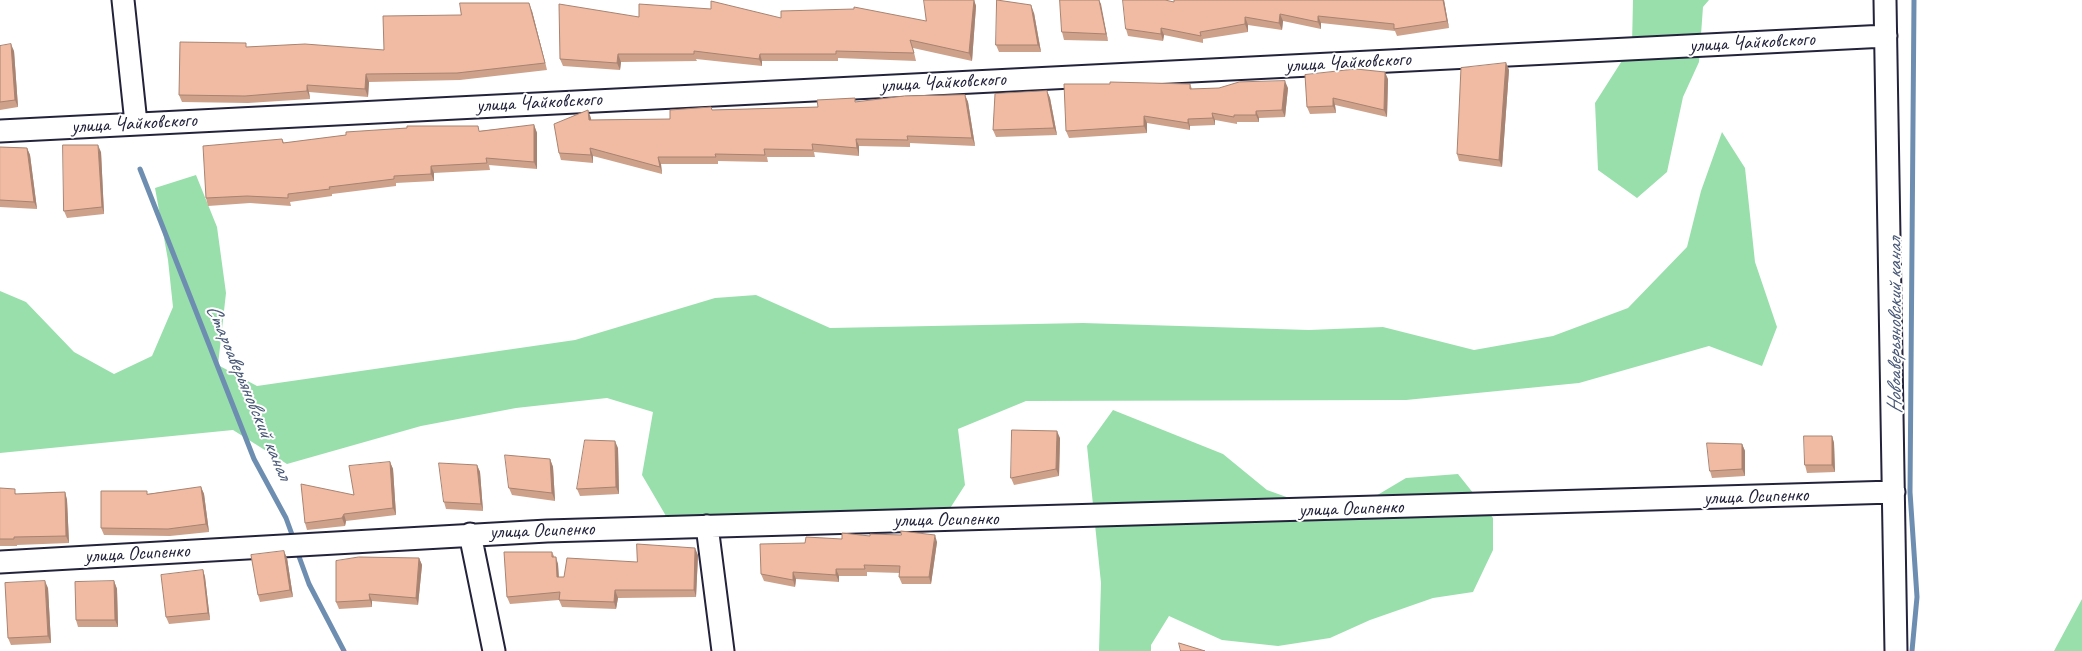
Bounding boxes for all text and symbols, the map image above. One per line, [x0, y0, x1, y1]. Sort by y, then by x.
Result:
street label: улица Чайковского [1689, 28, 1815, 58]
street label: улица Чайковского [1285, 48, 1411, 78]
street label: улица Чайковского [880, 68, 1006, 98]
street label: улица Чайковского [476, 88, 602, 118]
street label: улица Чайковского [71, 109, 197, 139]
water label: Новоаверьяновский канал [1882, 238, 1908, 414]
water label: Староаверьяновский канал [200, 301, 296, 483]
street label: улица Осипенко [1703, 483, 1809, 511]
street label: улица Осипенко [1298, 495, 1404, 523]
street label: улица Осипенко [893, 507, 999, 533]
street label: улица Осипенко [489, 517, 595, 545]
street label: улица Осипенко [84, 539, 190, 569]

